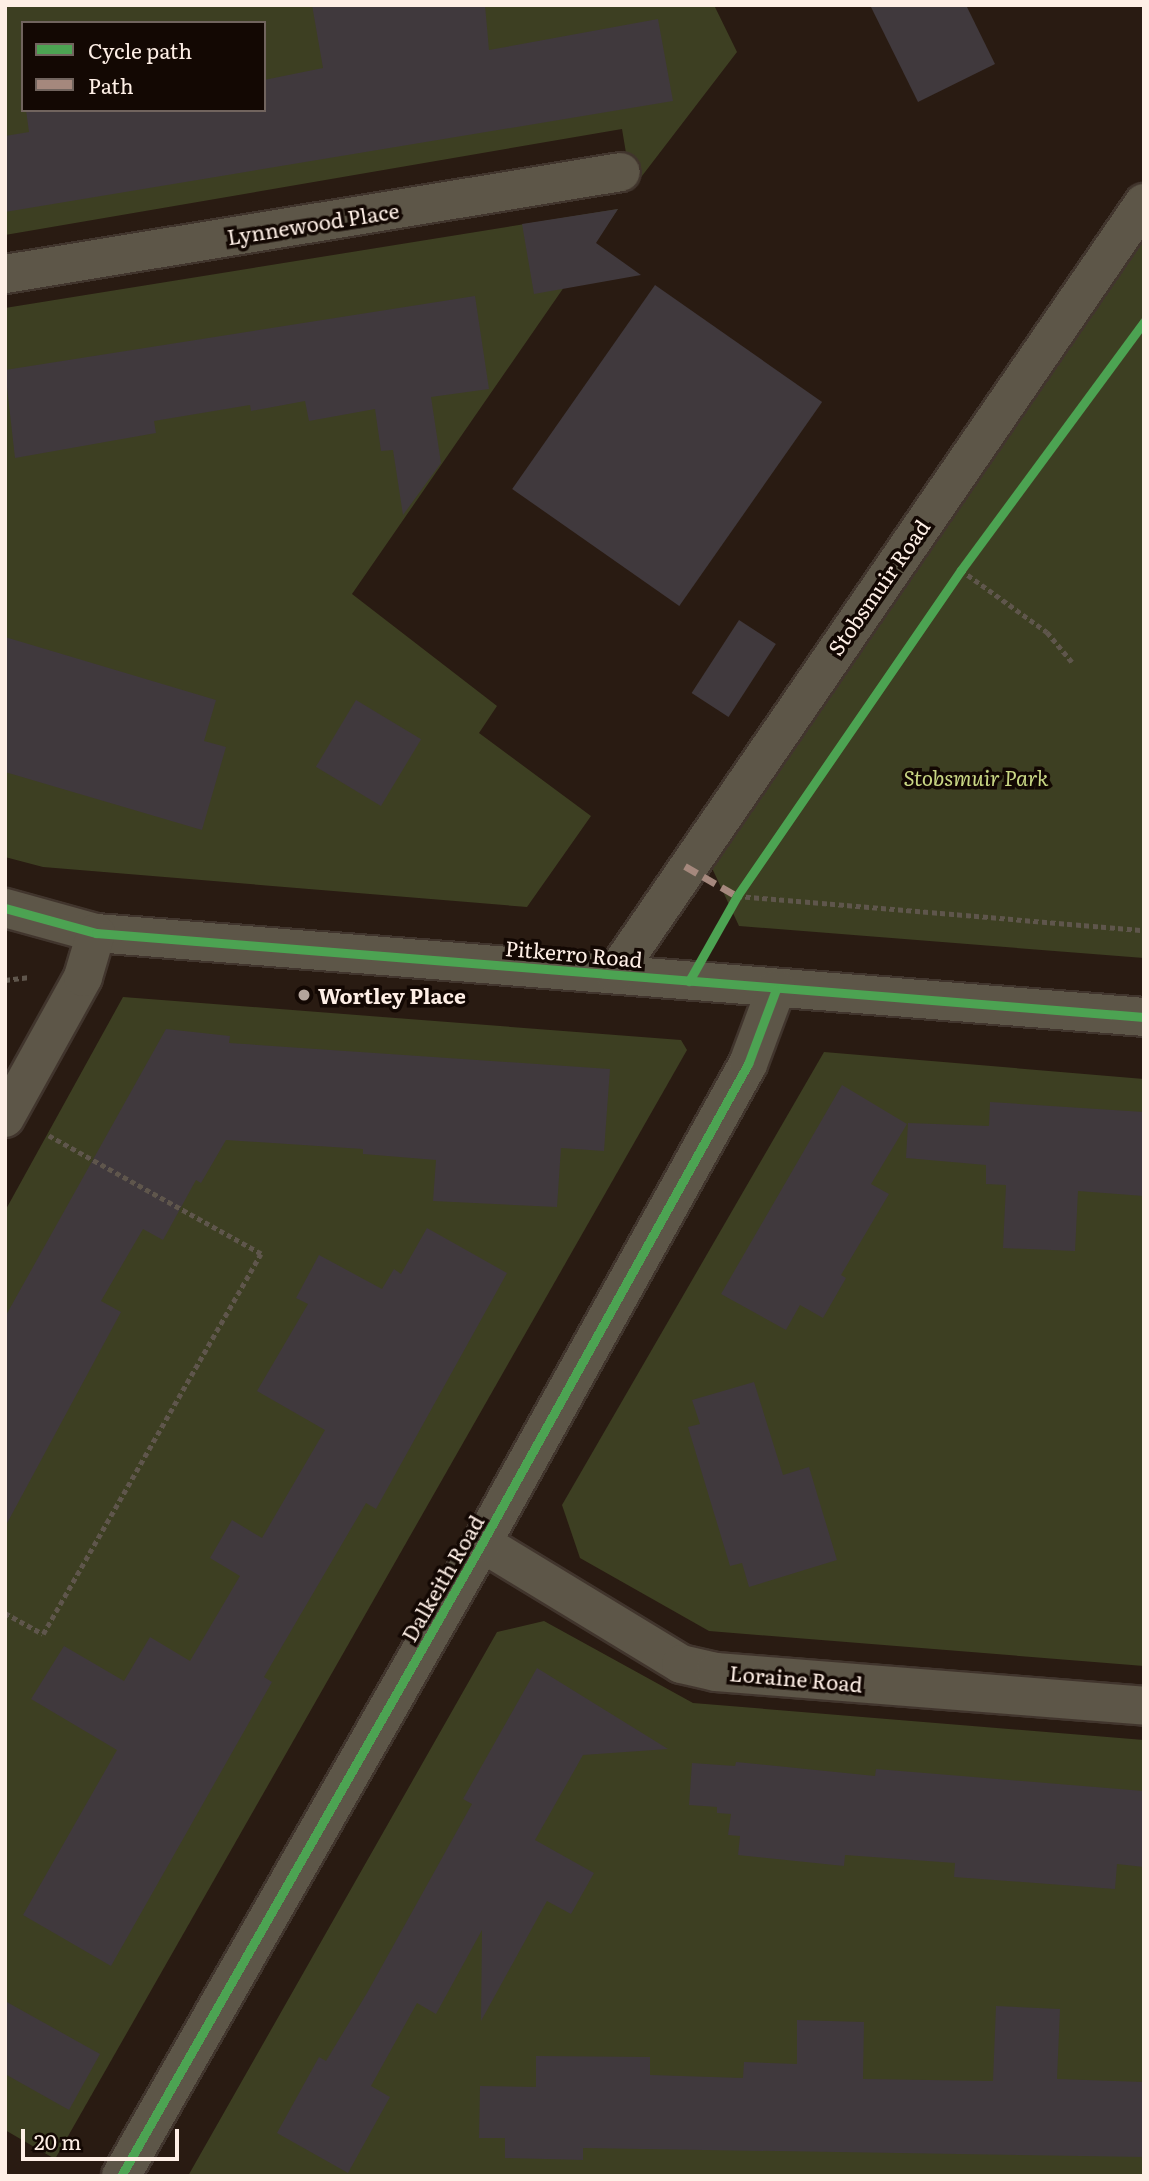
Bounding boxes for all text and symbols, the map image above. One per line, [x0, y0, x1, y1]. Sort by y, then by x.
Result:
legend [21, 21, 266, 112]
text: Cycle path [88, 34, 192, 65]
text: Path [88, 69, 134, 100]
street label: Lynnewood Place [225, 197, 401, 249]
street label: Stobsmuir Road [822, 514, 934, 660]
park label: Stobsmuir Park [903, 764, 1049, 790]
street label: Pitkerro Road [504, 934, 644, 972]
place label: Wortley Place [318, 982, 466, 1008]
marker: Wortley Place [296, 987, 312, 1003]
street label: Dalkeith Road [396, 1510, 488, 1646]
street label: Loraine Road [728, 1660, 864, 1696]
scale bar [24, 2114, 182, 2158]
text: 20 m [34, 2125, 81, 2156]

